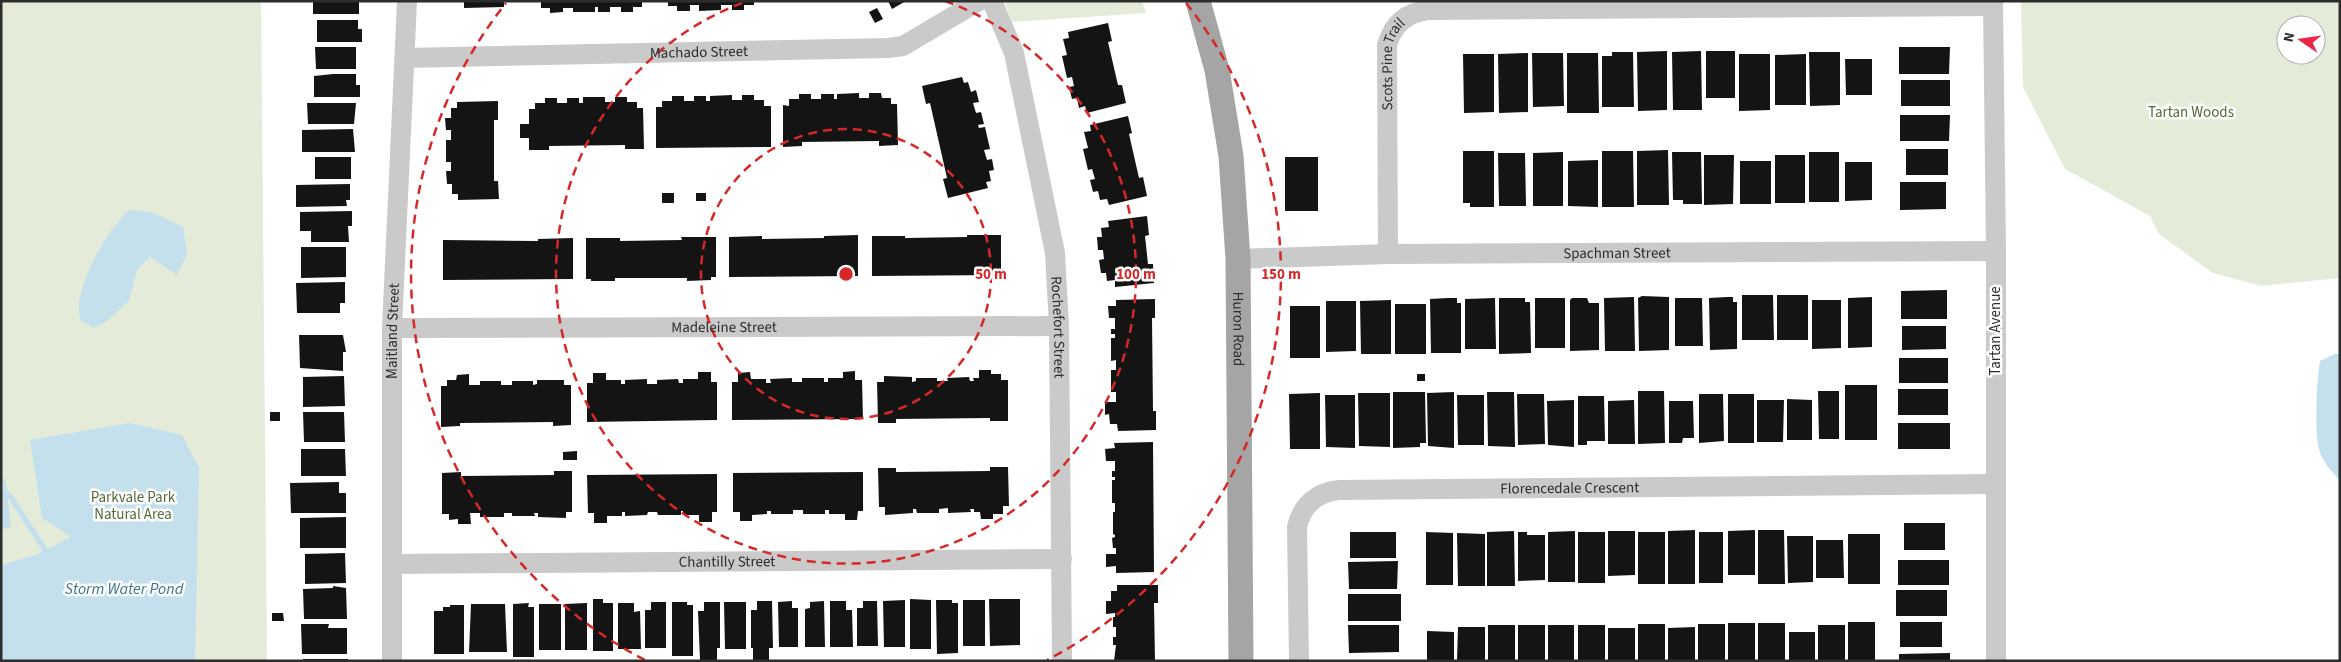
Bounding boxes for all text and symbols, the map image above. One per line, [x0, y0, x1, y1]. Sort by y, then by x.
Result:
street label: Scots Pine Trail [1377, 13, 1410, 110]
north arrow [2276, 15, 2326, 65]
text: N [2279, 31, 2300, 44]
street label: Machado Street [650, 41, 748, 64]
park label: Tartan Woods [2148, 102, 2234, 123]
street label: Spachman Street [1563, 243, 1671, 264]
text: 50 m [975, 264, 1007, 285]
text: 100 m [1116, 264, 1156, 285]
text: 150 m [1261, 264, 1301, 285]
centre of rings [837, 265, 855, 283]
street label: Rochefort Street [1045, 276, 1069, 379]
street label: Maitland Street [382, 283, 405, 379]
street label: Tartan Avenue [1985, 286, 2006, 376]
street label: Huron Road [1227, 292, 1249, 366]
street label: Madeleine Street [671, 317, 777, 338]
street label: Florencedale Crescent [1500, 477, 1639, 500]
park label: Parkvale Park Natural Area [91, 487, 176, 525]
street label: Chantilly Street [679, 551, 775, 573]
water label: Storm Water Pond [65, 578, 184, 600]

